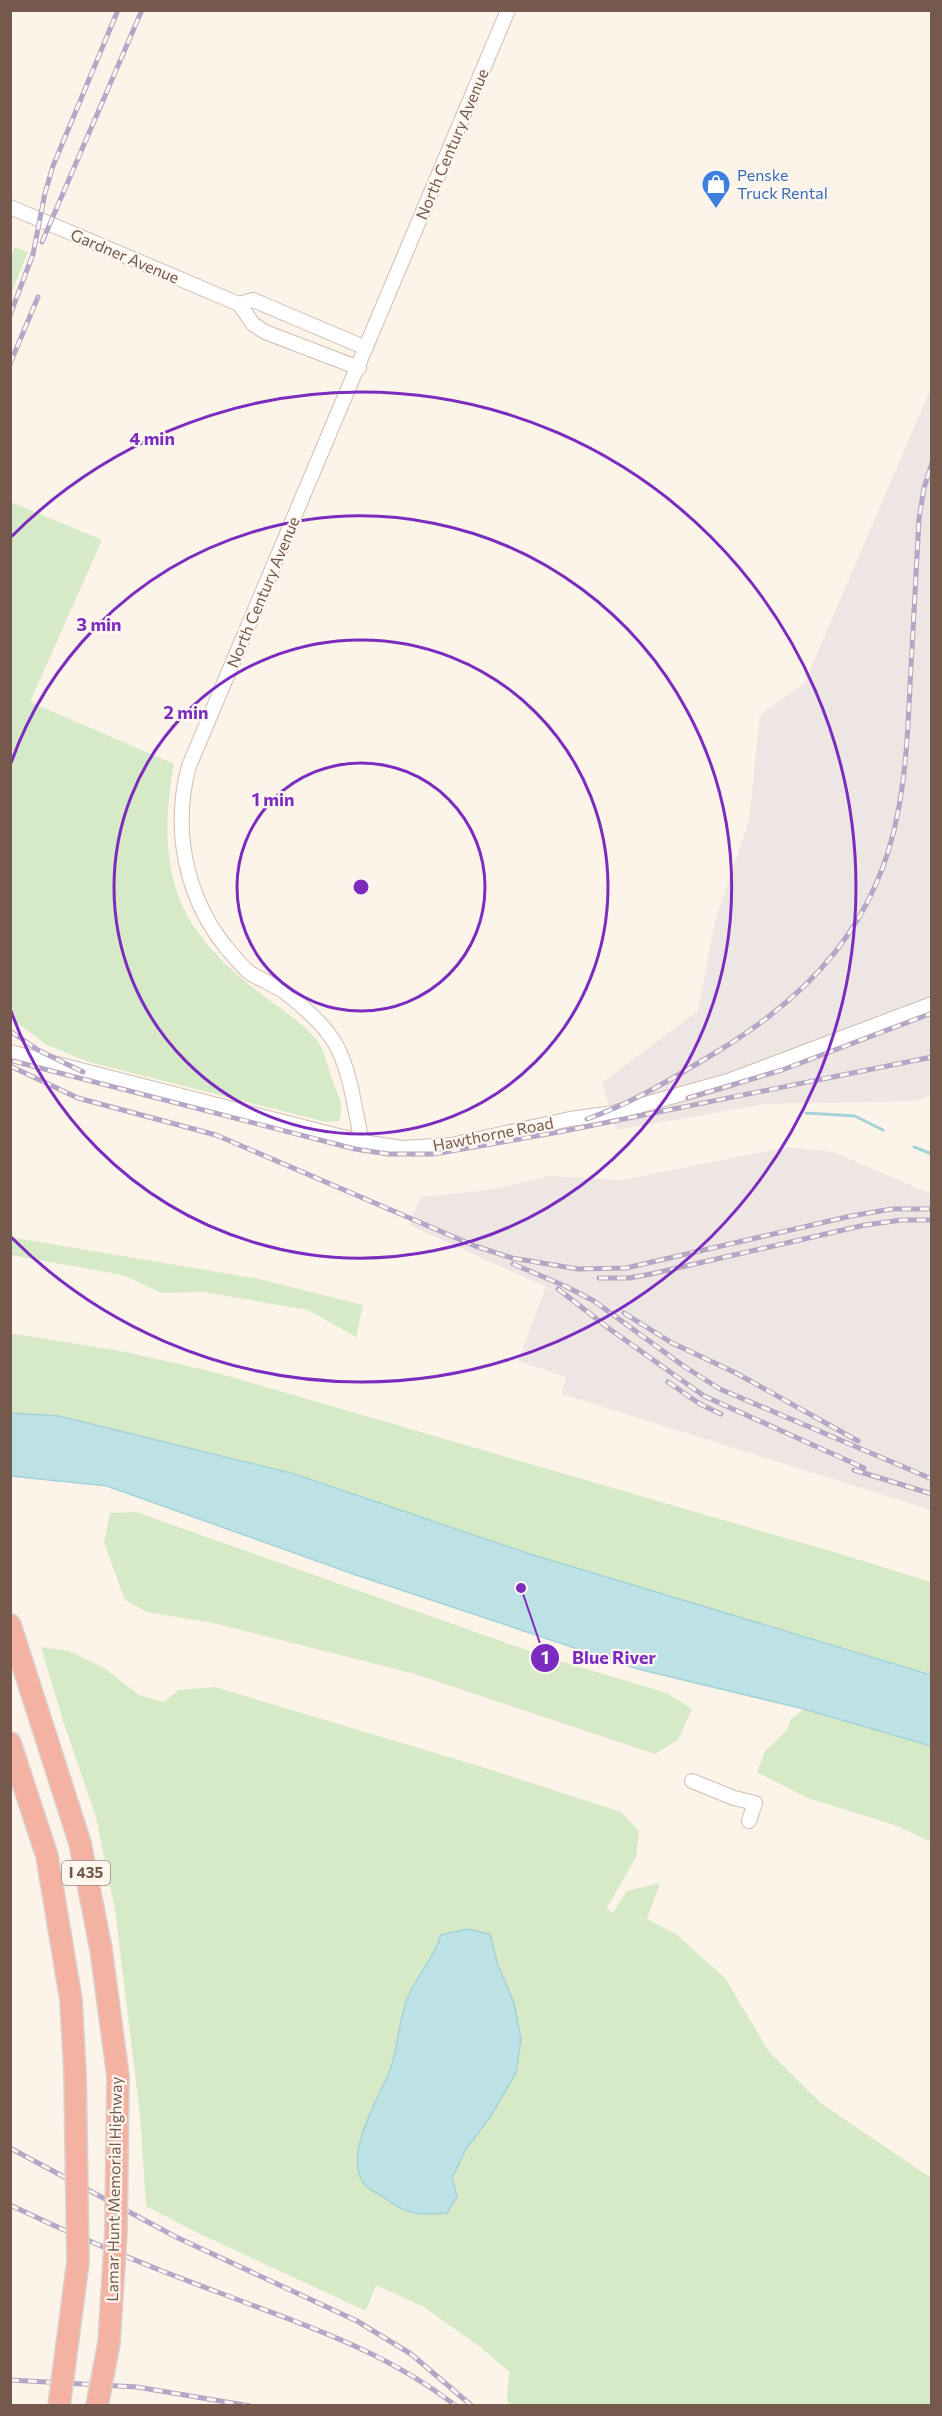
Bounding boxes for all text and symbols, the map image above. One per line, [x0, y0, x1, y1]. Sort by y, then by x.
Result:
street label: North Century Avenue [411, 66, 492, 222]
place label: Penske Truck Rental [737, 165, 828, 202]
shop icon: Penske Truck Rental [700, 168, 732, 210]
street label: Gardner Avenue [68, 224, 182, 287]
text: 4 min [129, 427, 175, 449]
street label: North Century Avenue [222, 514, 303, 670]
text: 3 min [76, 613, 122, 635]
text: 2 min [164, 701, 208, 723]
text: 1 min [252, 788, 294, 810]
centre of rings [351, 877, 371, 897]
street label: Hawthorne Road [431, 1112, 555, 1155]
callout: Blue River [530, 1640, 668, 1676]
text: 1 [541, 1646, 549, 1668]
text: Blue River [572, 1646, 656, 1668]
road number: I 435 [62, 1861, 110, 1885]
street label: Lamar Hunt Memorial Highway [102, 2076, 125, 2302]

